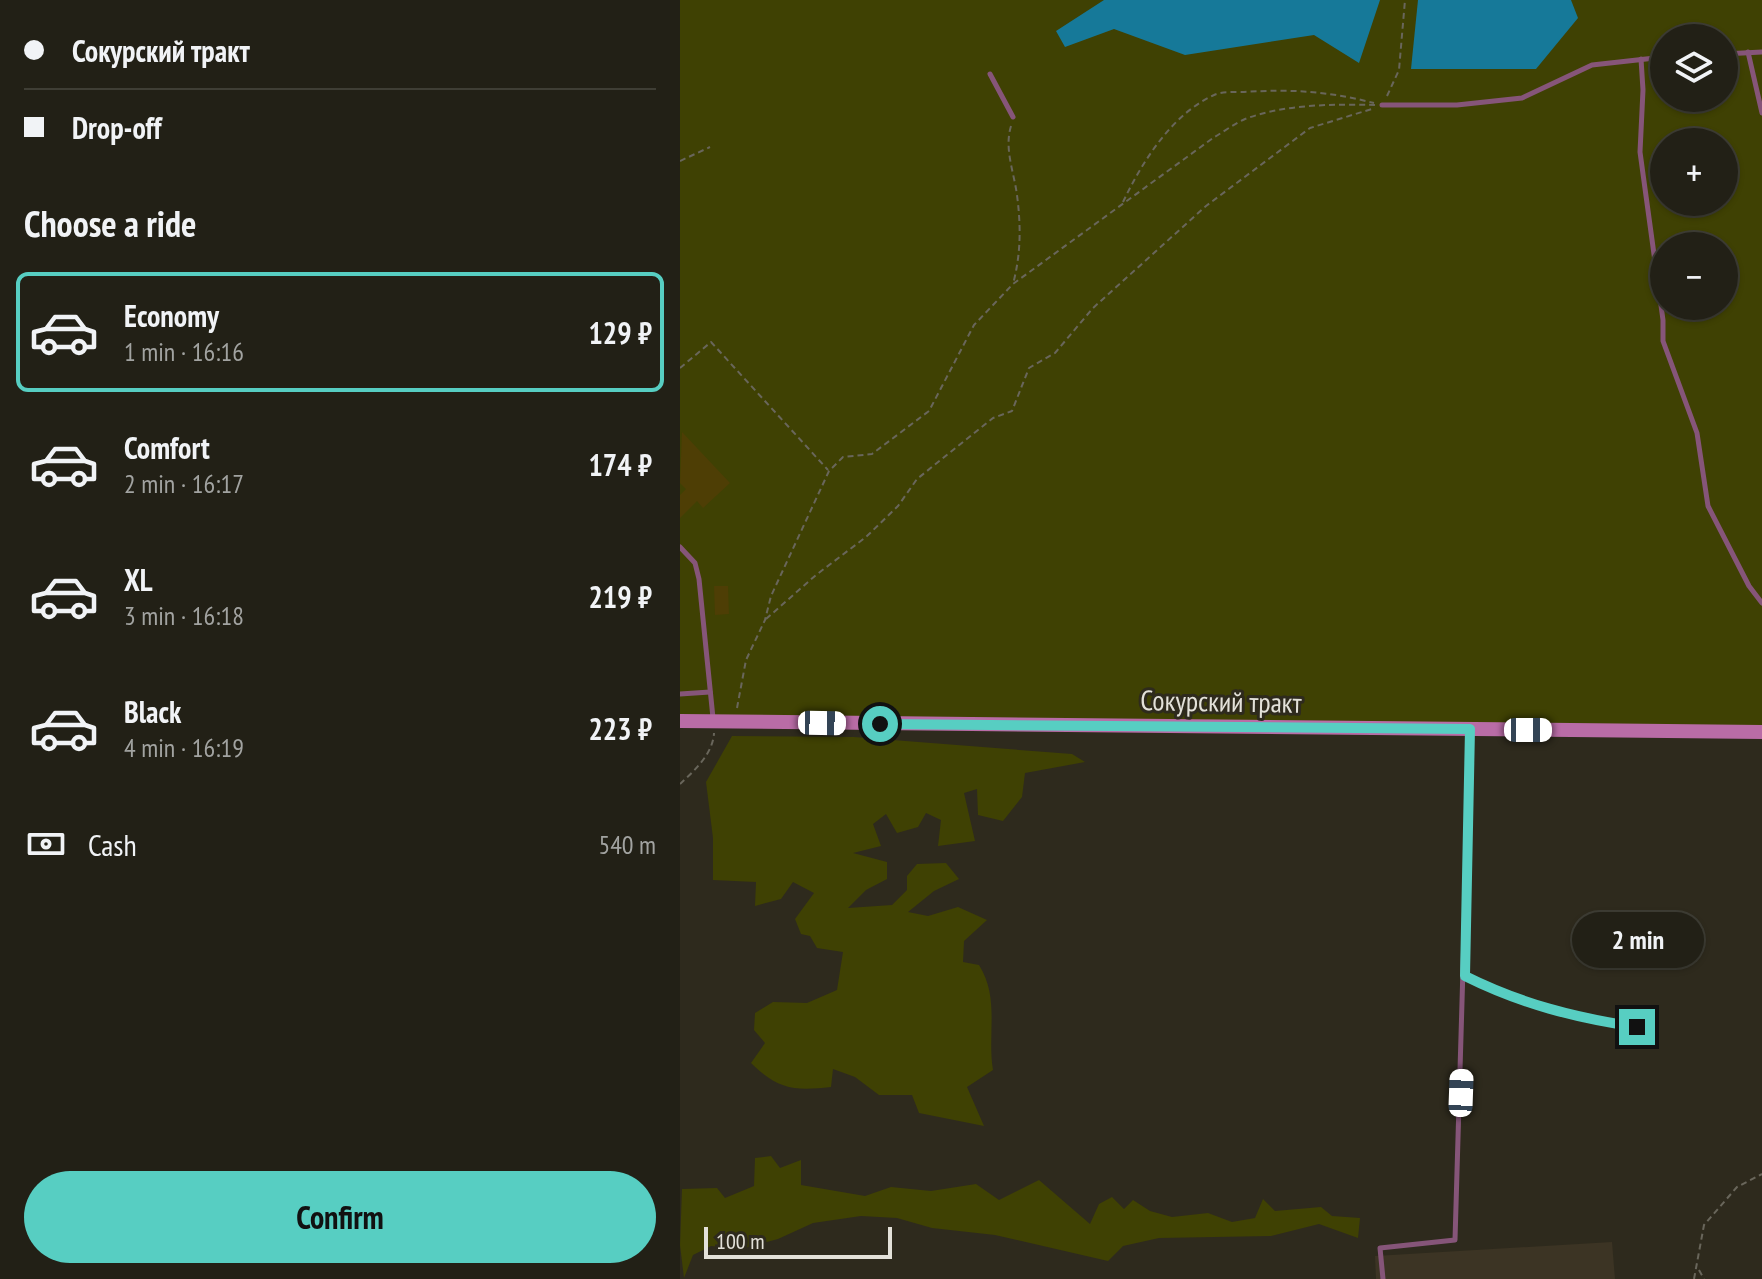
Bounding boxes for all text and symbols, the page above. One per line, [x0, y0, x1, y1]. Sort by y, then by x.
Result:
map controls [1650, 24, 1738, 320]
button: layers [1650, 24, 1738, 112]
text: Сокурский тракт [72, 31, 250, 70]
text: Drop-off [72, 108, 162, 147]
button: + [1650, 128, 1738, 216]
text: Choose a ride [24, 200, 196, 247]
button: − [1650, 232, 1738, 320]
icon: car [28, 296, 100, 368]
text: Economy [124, 296, 219, 335]
text: 129 ₽ [588, 313, 652, 352]
text: 1 min · 16:16 [124, 335, 244, 368]
icon: car [28, 428, 100, 500]
text: Comfort [124, 428, 210, 467]
text: 174 ₽ [588, 445, 652, 484]
text: 2 min · 16:17 [124, 467, 244, 500]
icon: car [28, 560, 100, 632]
text: XL [124, 560, 153, 599]
text: 219 ₽ [588, 577, 652, 616]
text: 3 min · 16:18 [124, 599, 244, 632]
street label: Сокурский тракт [1140, 681, 1302, 721]
icon: car [28, 692, 100, 764]
text: Black [124, 692, 181, 731]
route start [862, 706, 898, 742]
text: 223 ₽ [588, 709, 652, 748]
car [798, 711, 846, 735]
car [1504, 718, 1552, 742]
text: 4 min · 16:19 [124, 731, 244, 764]
icon: cash [24, 822, 68, 866]
text: Cash [88, 825, 137, 864]
text: 540 m [598, 828, 656, 861]
callout: 2 min [1571, 911, 1703, 967]
text: 2 min [1612, 923, 1664, 956]
route end [1619, 1009, 1655, 1045]
car [1448, 1069, 1474, 1117]
button: Confirm [24, 1171, 656, 1263]
scale bar [704, 1223, 892, 1259]
text: 100 m [716, 1227, 765, 1255]

